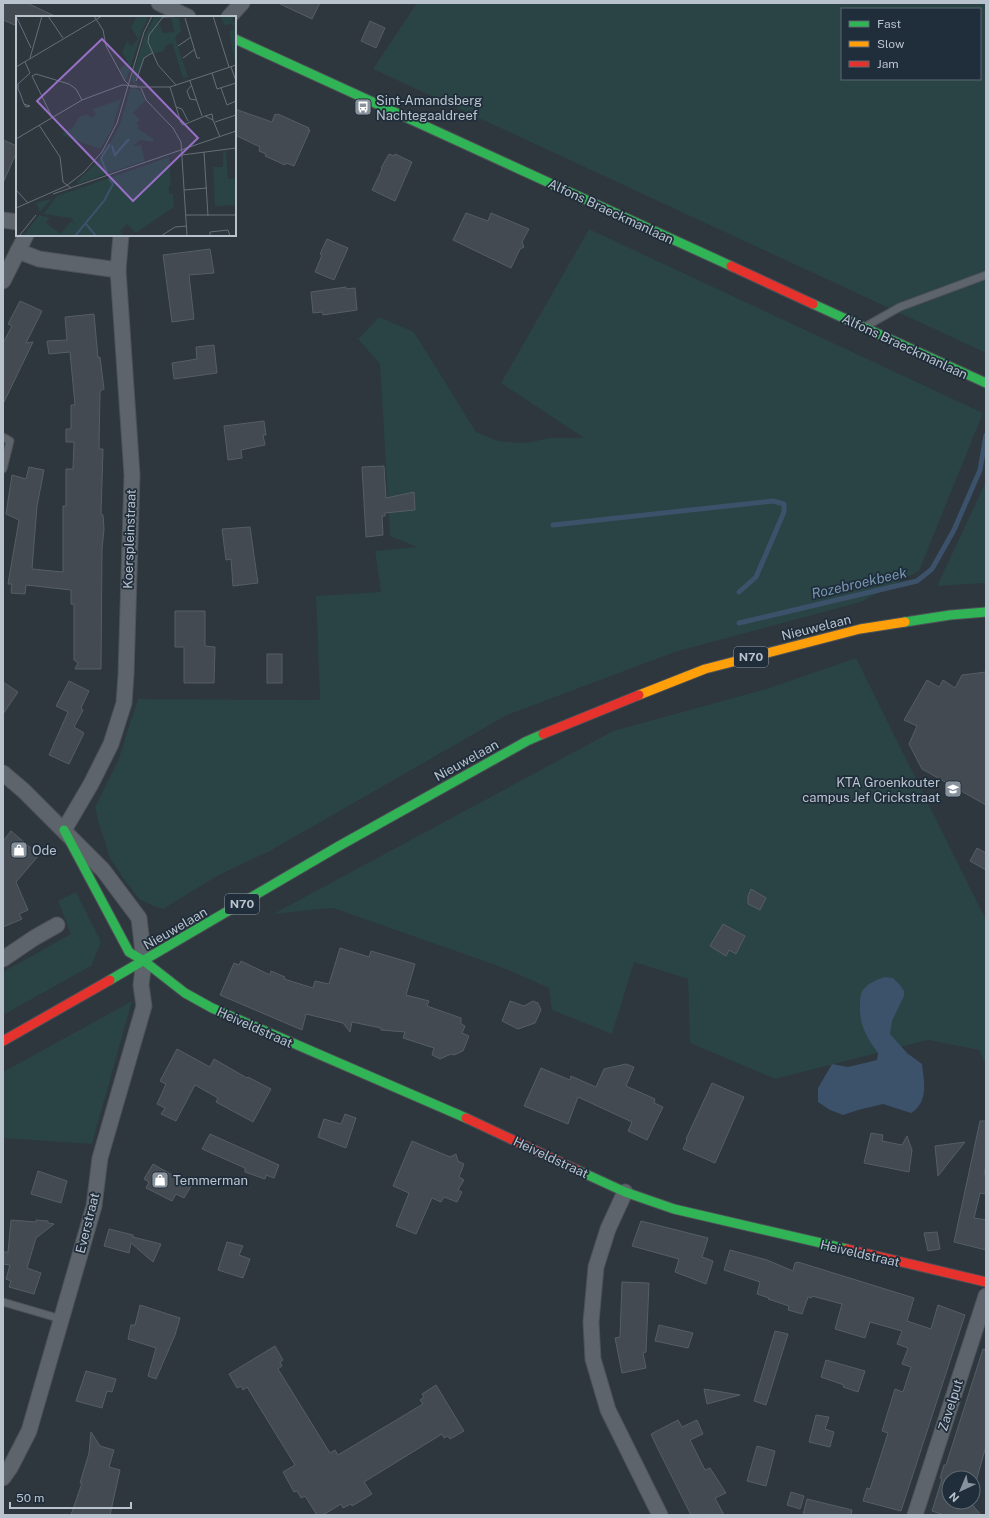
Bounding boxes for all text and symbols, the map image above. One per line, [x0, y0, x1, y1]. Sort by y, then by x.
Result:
legend [841, 8, 981, 80]
inset map [16, 16, 236, 236]
text: Fast [877, 17, 902, 31]
text: Slow [877, 37, 905, 51]
text: Jam [877, 57, 899, 71]
place label: Sint-Amandsberg Nachtegaaldreef [376, 93, 482, 123]
bus stop icon: Sint-Amandsberg Nachtegaaldreef [353, 97, 373, 117]
street label: Alfons Braeckmanlaan [546, 176, 676, 247]
street label: Alfons Braeckmanlaan [840, 311, 970, 382]
street label: Koerspleinstraat [120, 489, 139, 589]
water label: Rozebroekbeek [810, 564, 909, 602]
street label: Nieuwelaan [780, 612, 852, 643]
road number: N70 [734, 647, 768, 667]
street label: Nieuwelaan [432, 737, 501, 784]
place label: KTA Groenkouter campus Jef Crickstraat [802, 775, 940, 805]
school or university icon: KTA Groenkouter campus Jef Crickstraat [943, 779, 963, 799]
shop icon: Ode [9, 840, 29, 860]
place label: Ode [32, 843, 57, 858]
road number: N70 [225, 894, 259, 914]
street label: Nieuwelaan [141, 904, 210, 953]
street label: Heiveldstraat [215, 1004, 295, 1051]
street label: Heiveldstraat [511, 1134, 591, 1181]
shop icon: Temmerman [150, 1170, 170, 1190]
place label: Temmerman [173, 1173, 248, 1188]
street label: Everstraat [73, 1191, 102, 1255]
street label: Heiveldstraat [819, 1237, 901, 1270]
street label: Zavelput [935, 1377, 966, 1433]
north arrow [941, 1470, 981, 1510]
scale bar [10, 1484, 131, 1510]
text: N [947, 1490, 961, 1504]
text: 50 m [16, 1491, 44, 1505]

